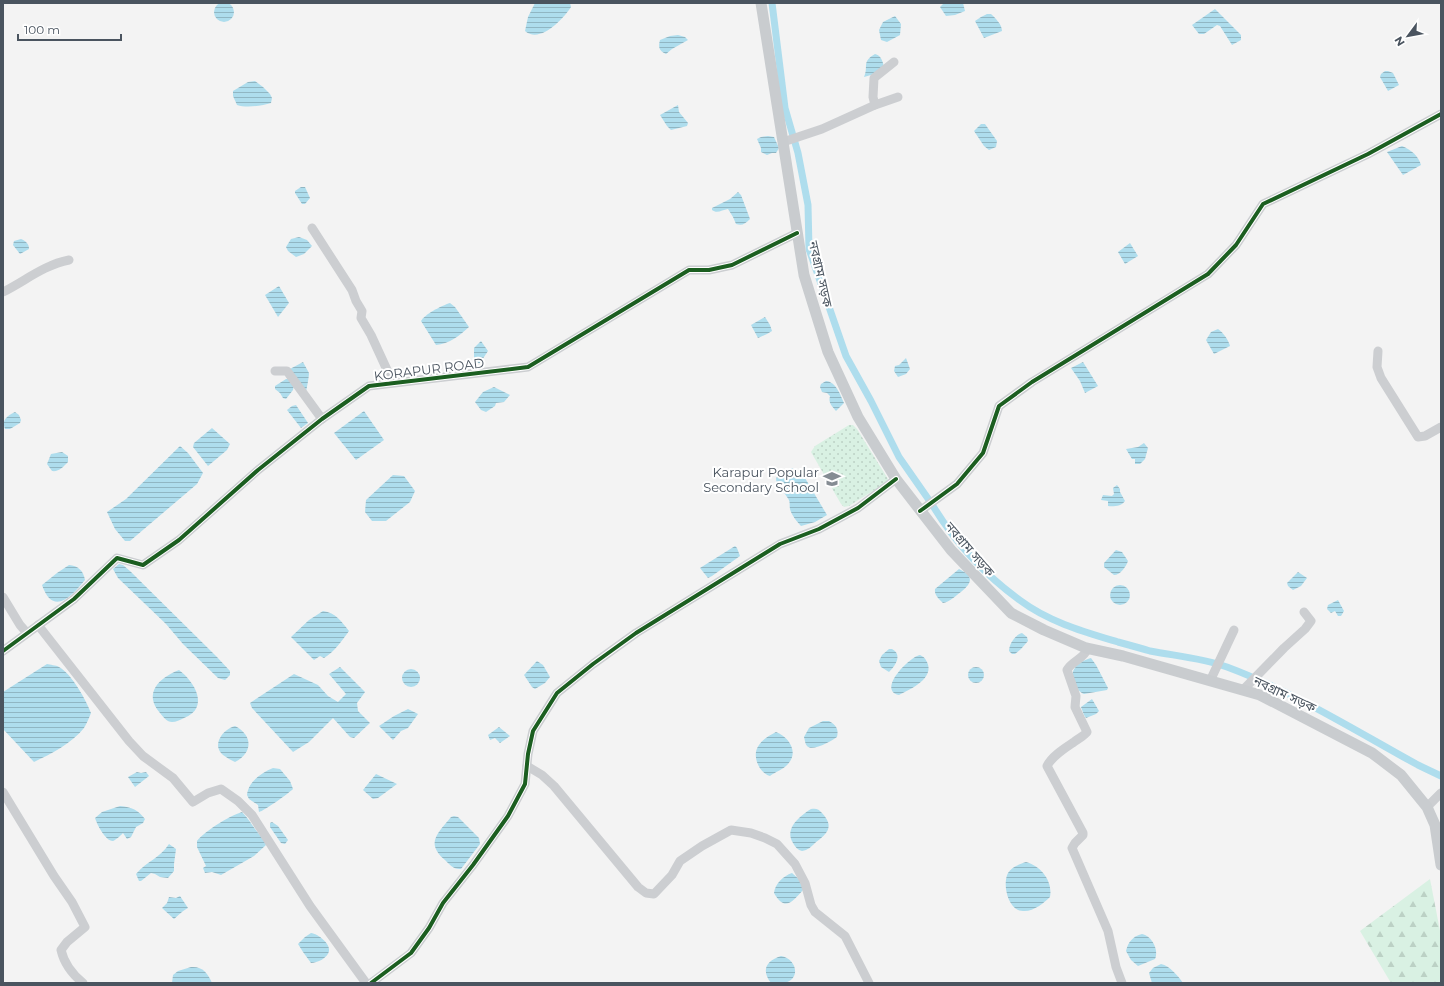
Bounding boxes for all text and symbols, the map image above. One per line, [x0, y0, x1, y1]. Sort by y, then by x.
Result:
scale bar [18, 16, 121, 42]
north arrow [1388, 16, 1428, 56]
text: 100 m [24, 22, 60, 37]
text: N [1391, 34, 1408, 49]
street label: নবগ্রাম সড়ক [805, 238, 836, 309]
street label: KORAPUR ROAD [373, 354, 485, 384]
place label: Karapur Popular Secondary School [703, 464, 819, 495]
school or university icon: Karapur Popular Secondary School [822, 469, 842, 489]
street label: নবগ্রাম সড়ক [941, 518, 998, 580]
street label: নবগ্রাম সড়ক [1250, 672, 1319, 716]

